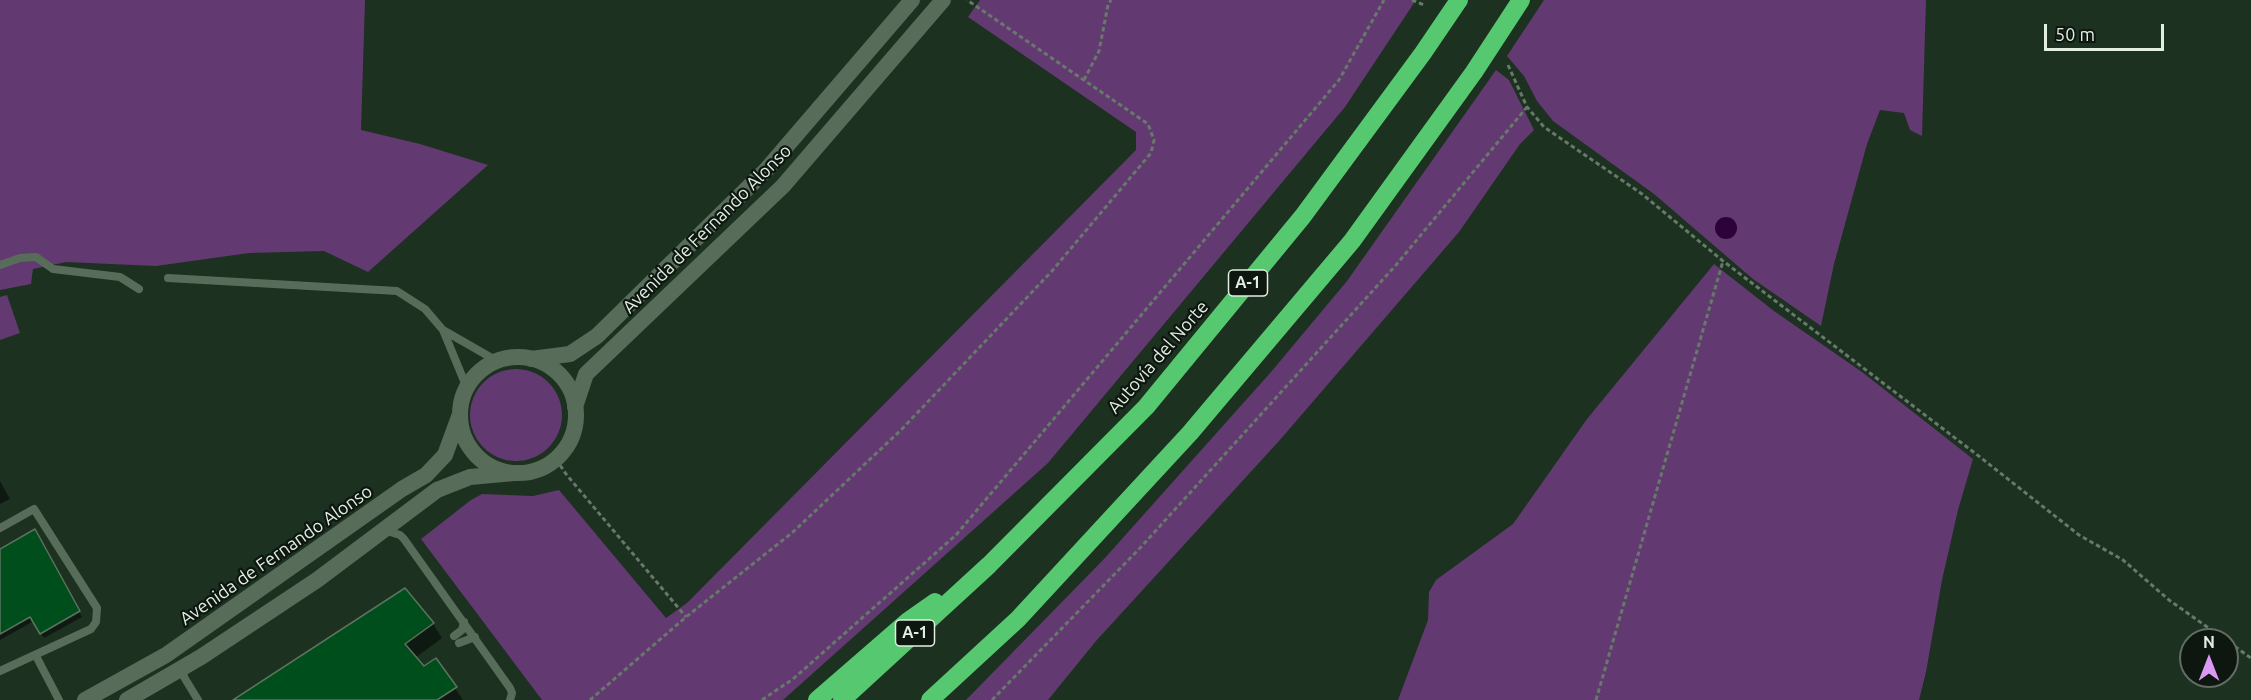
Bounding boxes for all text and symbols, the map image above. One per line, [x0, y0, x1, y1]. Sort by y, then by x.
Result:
scale bar [2047, 12, 2167, 50]
text: 50 m [2055, 24, 2095, 44]
street label: Avenida de Fernando Alonso [618, 140, 796, 318]
road number: A-1 [1228, 270, 1268, 296]
street label: Autovía del Norte [1103, 296, 1213, 418]
street label: Avenida de Fernando Alonso [176, 480, 376, 630]
road number: A-1 [896, 620, 934, 646]
north arrow [2179, 628, 2239, 688]
text: N [2203, 633, 2215, 651]

